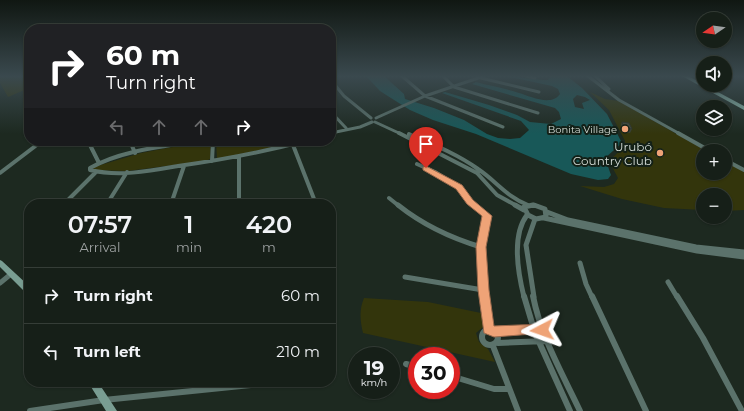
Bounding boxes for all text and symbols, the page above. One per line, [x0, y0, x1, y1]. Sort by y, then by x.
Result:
north arrow [696, 12, 732, 48]
map controls [696, 12, 732, 224]
text: 60 m [106, 38, 180, 72]
icon: right [40, 40, 92, 92]
button: sound [696, 56, 732, 92]
text: Turn right [106, 72, 196, 94]
button: layers [696, 100, 732, 136]
icon: left [106, 116, 128, 138]
icon: ahead [148, 116, 170, 138]
icon: ahead [190, 116, 212, 138]
icon: right [232, 116, 254, 138]
place label: Bonita Village [548, 123, 617, 136]
marker: Bonita Village [620, 124, 630, 134]
pin [409, 127, 443, 168]
icon: arrive [415, 133, 437, 155]
place label: Urubó Country Club [573, 139, 652, 168]
button: + [696, 144, 732, 180]
marker: Urubó Country Club [655, 148, 665, 158]
button: − [696, 188, 732, 224]
text: 07:57 [68, 210, 132, 239]
text: 1 [184, 210, 194, 239]
text: 420 [246, 210, 292, 239]
text: Arrival [79, 239, 120, 255]
text: min [176, 239, 202, 255]
text: m [262, 239, 276, 255]
icon: right [40, 285, 62, 307]
text: Turn right [74, 286, 153, 305]
text: 60 m [281, 286, 320, 305]
position arrow [521, 309, 563, 351]
icon: left [40, 341, 62, 363]
text: Turn left [74, 342, 141, 361]
text: 210 m [276, 342, 320, 361]
speed limit sign: 30 [408, 347, 460, 399]
text: 19 [364, 356, 384, 380]
text: km/h [361, 376, 387, 389]

